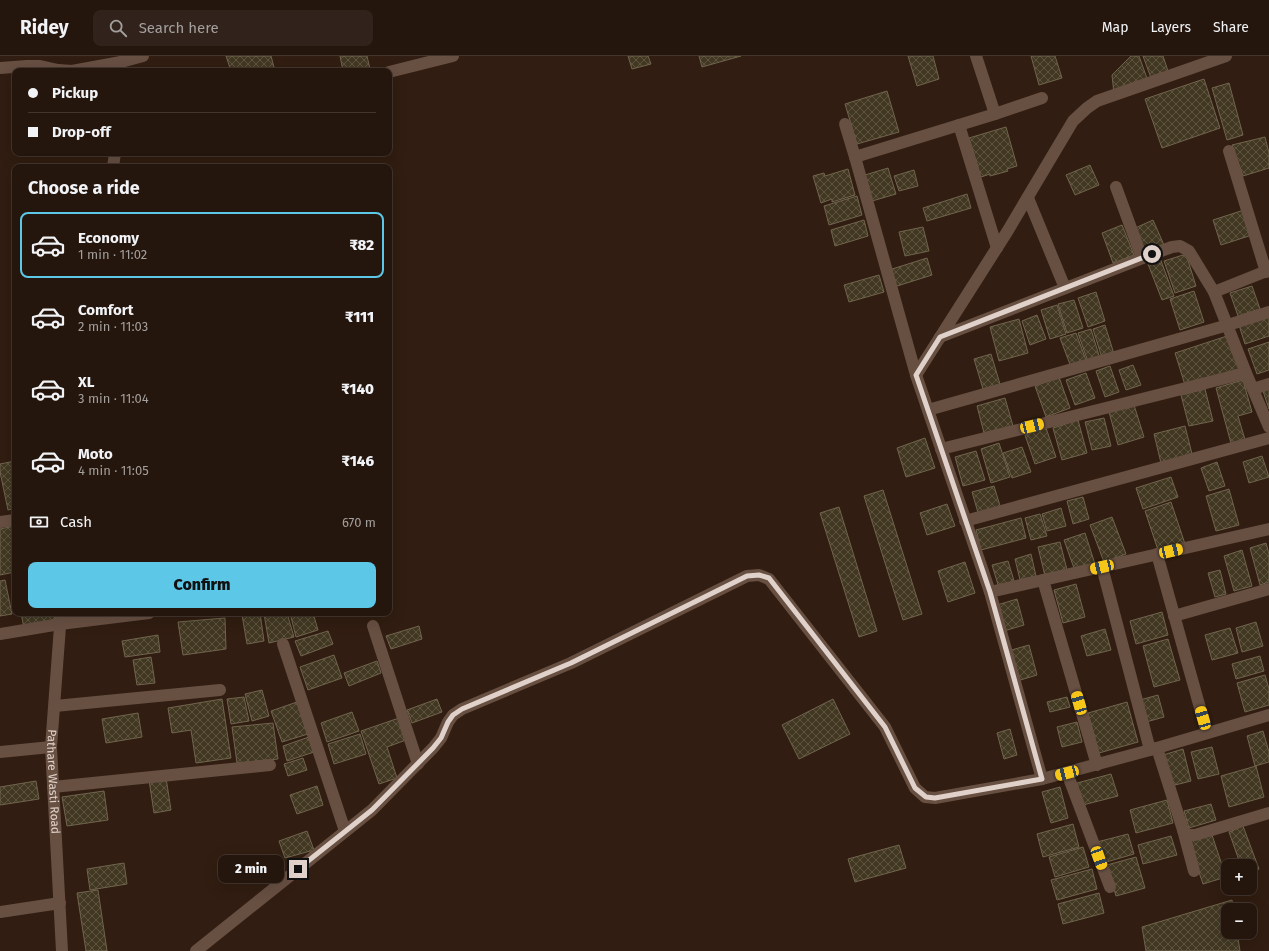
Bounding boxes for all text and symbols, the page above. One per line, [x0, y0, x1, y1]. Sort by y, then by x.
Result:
search box [93, 10, 373, 46]
text: Ridey [20, 16, 69, 39]
icon: search [107, 17, 129, 39]
text: Search here [139, 19, 219, 37]
text: Map [1102, 19, 1128, 36]
text: Layers [1150, 19, 1191, 36]
text: Share [1213, 19, 1249, 36]
text: Pickup [52, 84, 98, 102]
text: Drop-off [52, 123, 111, 141]
text: Choose a ride [28, 177, 140, 199]
icon: car [30, 227, 66, 263]
text: Economy [78, 229, 139, 247]
text: ₹82 [349, 236, 374, 254]
route start [1143, 245, 1161, 263]
text: 1 min · 11:02 [78, 247, 147, 262]
icon: car [30, 299, 66, 335]
text: Comfort [78, 301, 134, 319]
text: ₹111 [345, 308, 374, 326]
text: 2 min · 11:03 [78, 319, 148, 334]
icon: car [30, 371, 66, 407]
text: XL [78, 373, 94, 391]
text: ₹140 [341, 380, 374, 398]
text: 3 min · 11:04 [78, 391, 149, 406]
car [1019, 417, 1045, 435]
icon: car [30, 443, 66, 479]
text: Moto [78, 445, 113, 463]
text: ₹146 [342, 452, 374, 470]
text: 4 min · 11:05 [78, 463, 149, 478]
icon: cash [28, 511, 50, 533]
text: Cash [60, 513, 92, 531]
text: 670 m [342, 515, 376, 530]
car [1158, 542, 1184, 560]
car [1089, 558, 1115, 576]
button: Confirm [28, 562, 376, 608]
car [1070, 690, 1088, 716]
car [1194, 705, 1212, 731]
street label: Pathare Wasti Road [44, 729, 63, 834]
car [1054, 764, 1080, 782]
car [1089, 845, 1109, 871]
callout: 2 min [218, 855, 284, 883]
map controls [1221, 859, 1257, 939]
button: + [1221, 859, 1257, 895]
route end [289, 860, 307, 878]
text: 2 min [235, 861, 267, 876]
button: − [1221, 903, 1257, 939]

